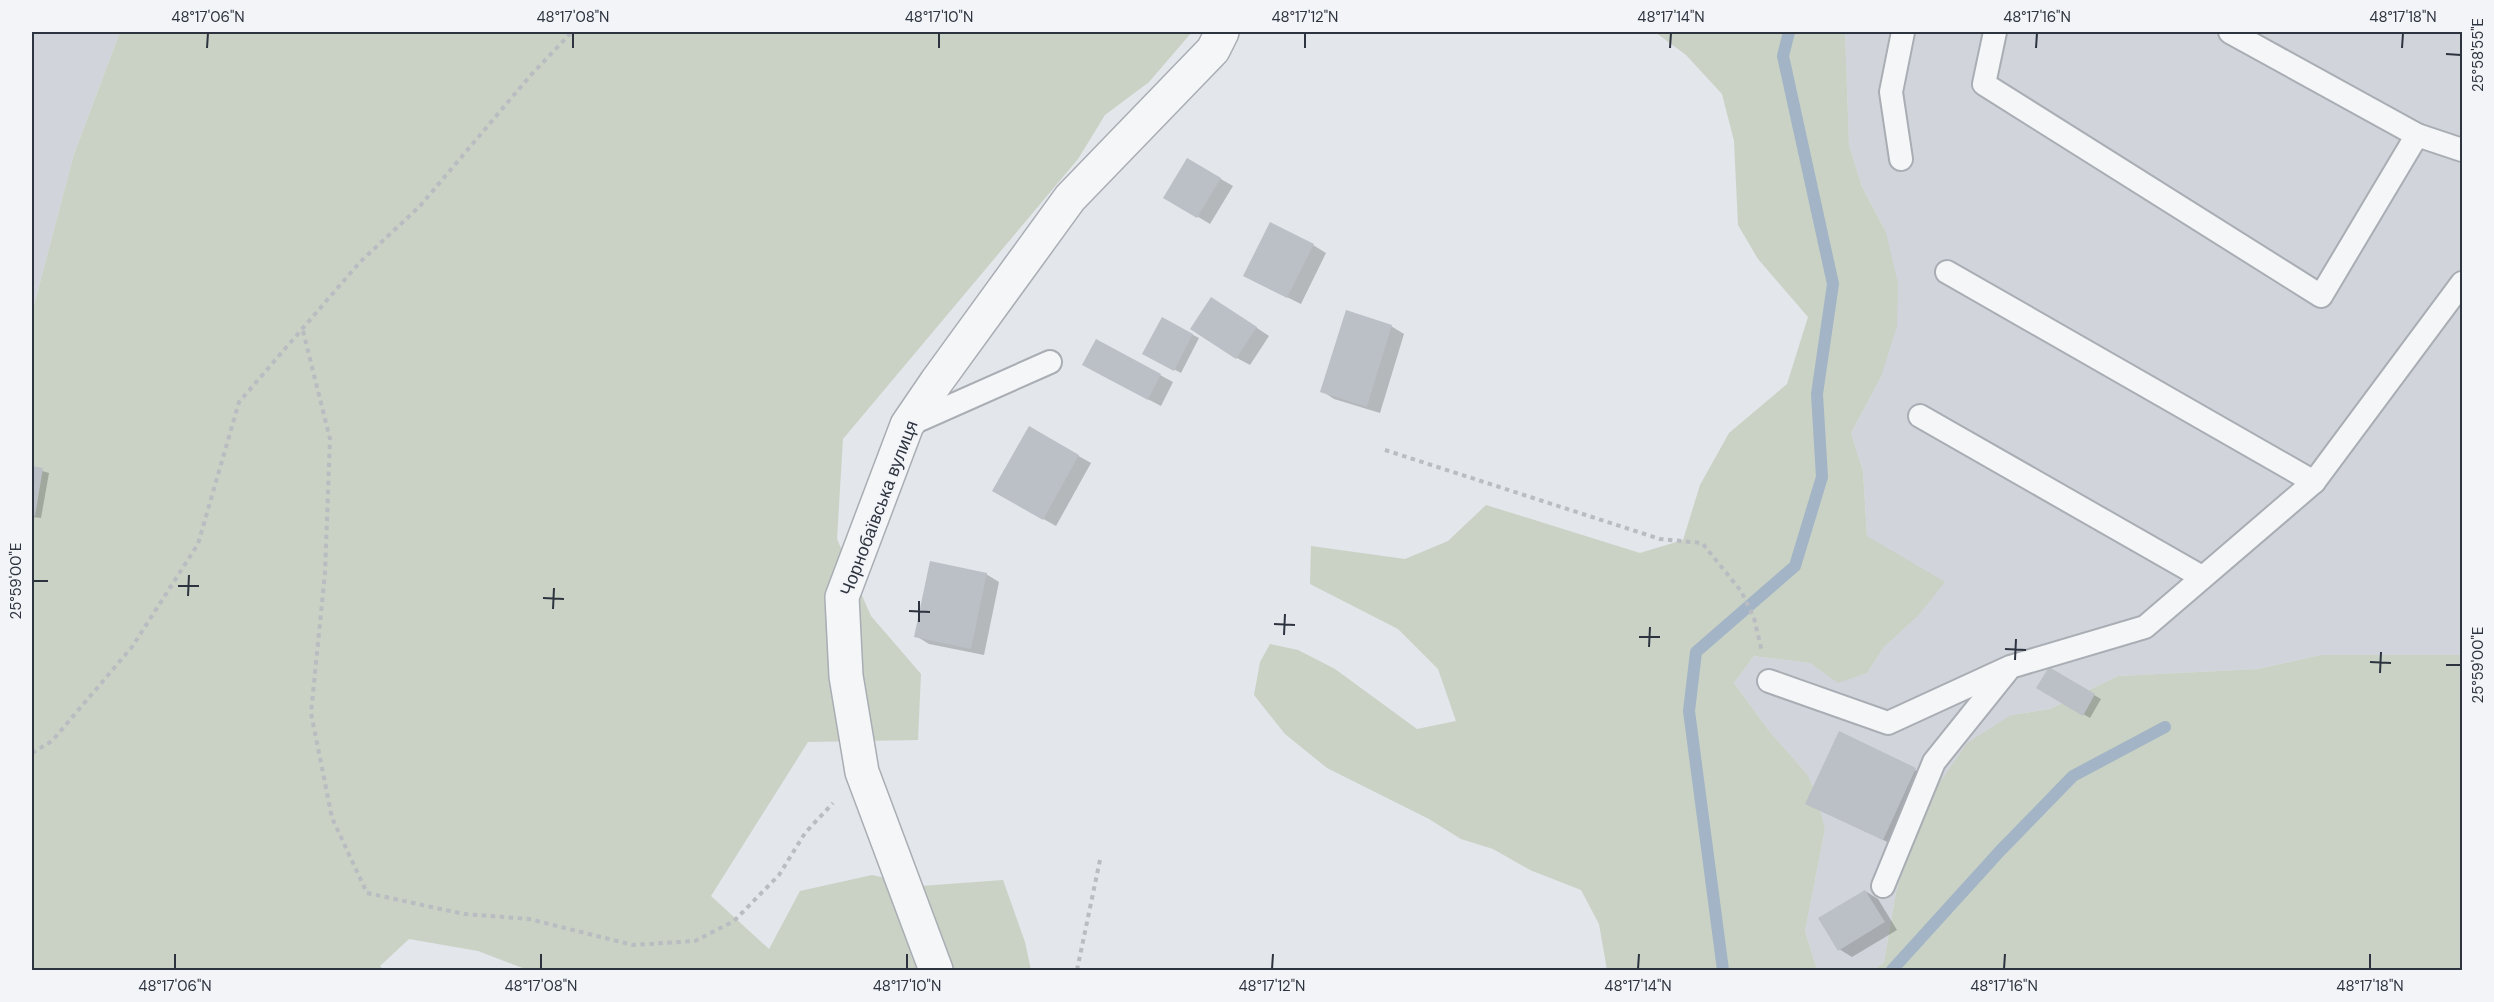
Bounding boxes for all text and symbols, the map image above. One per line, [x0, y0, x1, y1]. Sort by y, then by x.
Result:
text: 48°17'06"N [171, 7, 245, 27]
text: 48°17'08"N [536, 7, 610, 27]
text: 48°17'10"N [905, 7, 973, 27]
text: 48°17'12"N [1272, 7, 1338, 27]
text: 48°17'14"N [1637, 7, 1705, 27]
text: 48°17'16"N [2003, 7, 2071, 27]
text: 48°17'18"N [2369, 7, 2437, 27]
text: 25°58'55"E [2468, 18, 2488, 92]
street label: Чорнобаївська вулиця [834, 417, 924, 599]
text: 25°59'00"E [6, 543, 26, 619]
text: 25°59'00"E [2468, 627, 2488, 703]
text: 48°17'06"N [138, 976, 212, 996]
text: 48°17'08"N [504, 976, 578, 996]
text: 48°17'10"N [873, 976, 941, 996]
text: 48°17'12"N [1239, 976, 1305, 996]
text: 48°17'14"N [1604, 976, 1672, 996]
text: 48°17'16"N [1970, 976, 2038, 996]
text: 48°17'18"N [2336, 976, 2404, 996]

